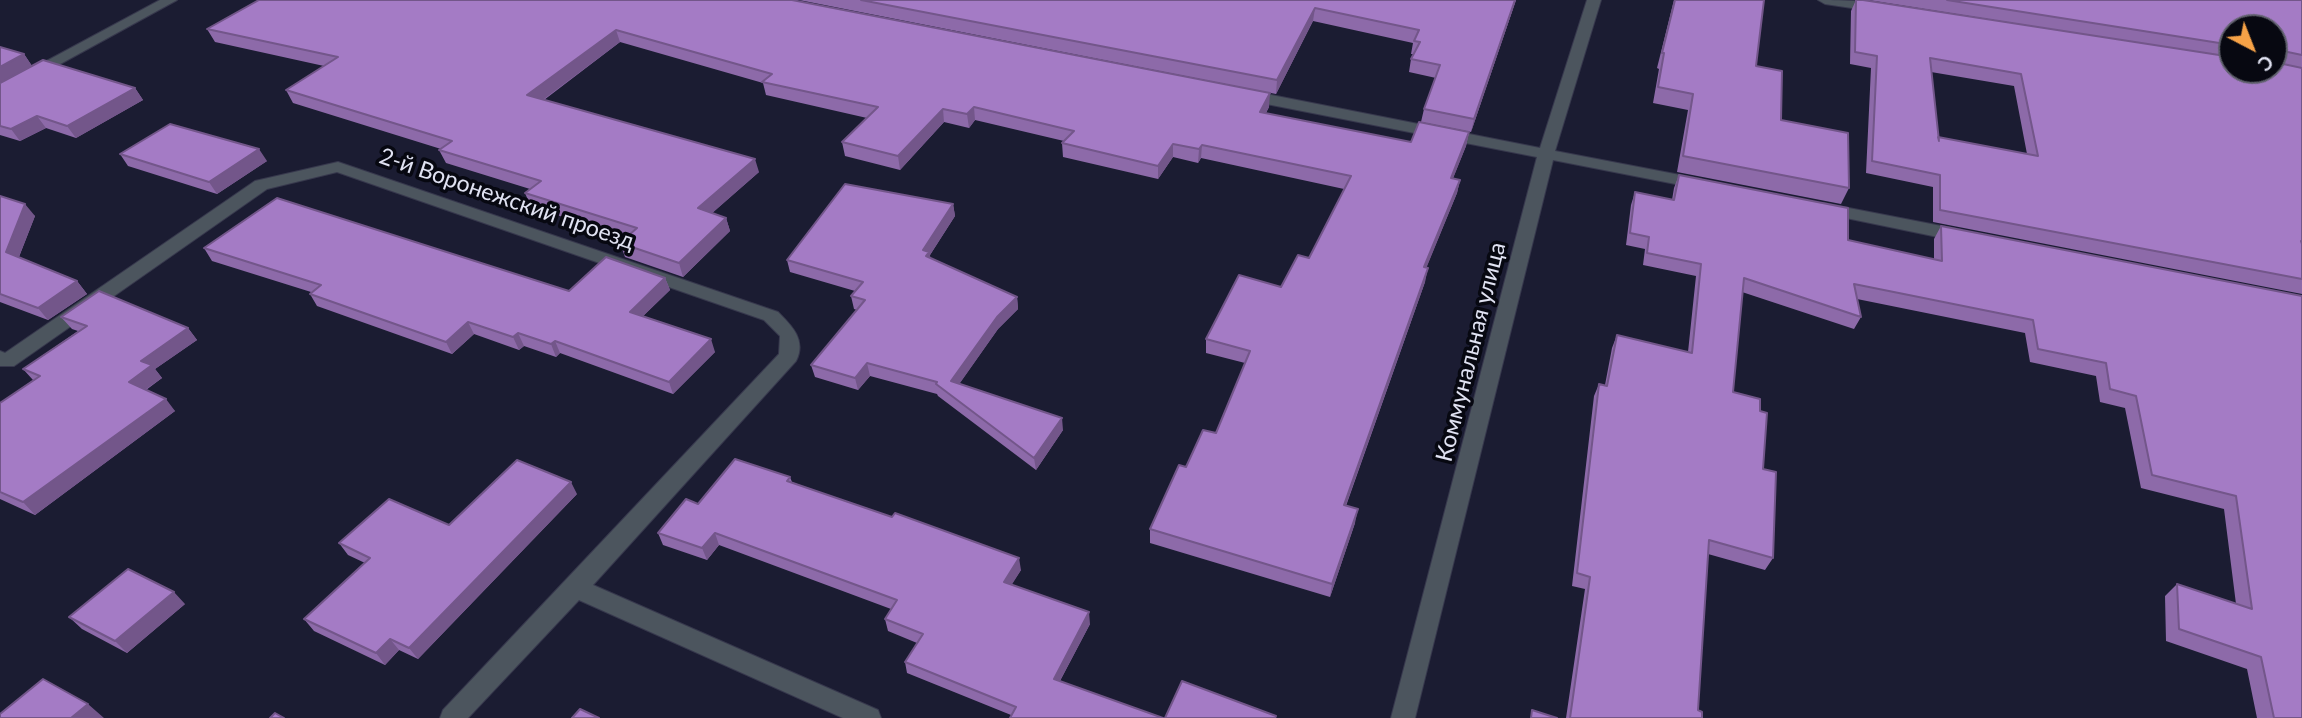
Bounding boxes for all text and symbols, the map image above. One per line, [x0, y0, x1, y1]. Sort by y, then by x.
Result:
north arrow [2218, 14, 2288, 84]
text: С [2254, 51, 2278, 76]
street label: 2-й Воронежский проезд [376, 142, 638, 256]
street label: Коммунальная улица [1430, 239, 1512, 465]

